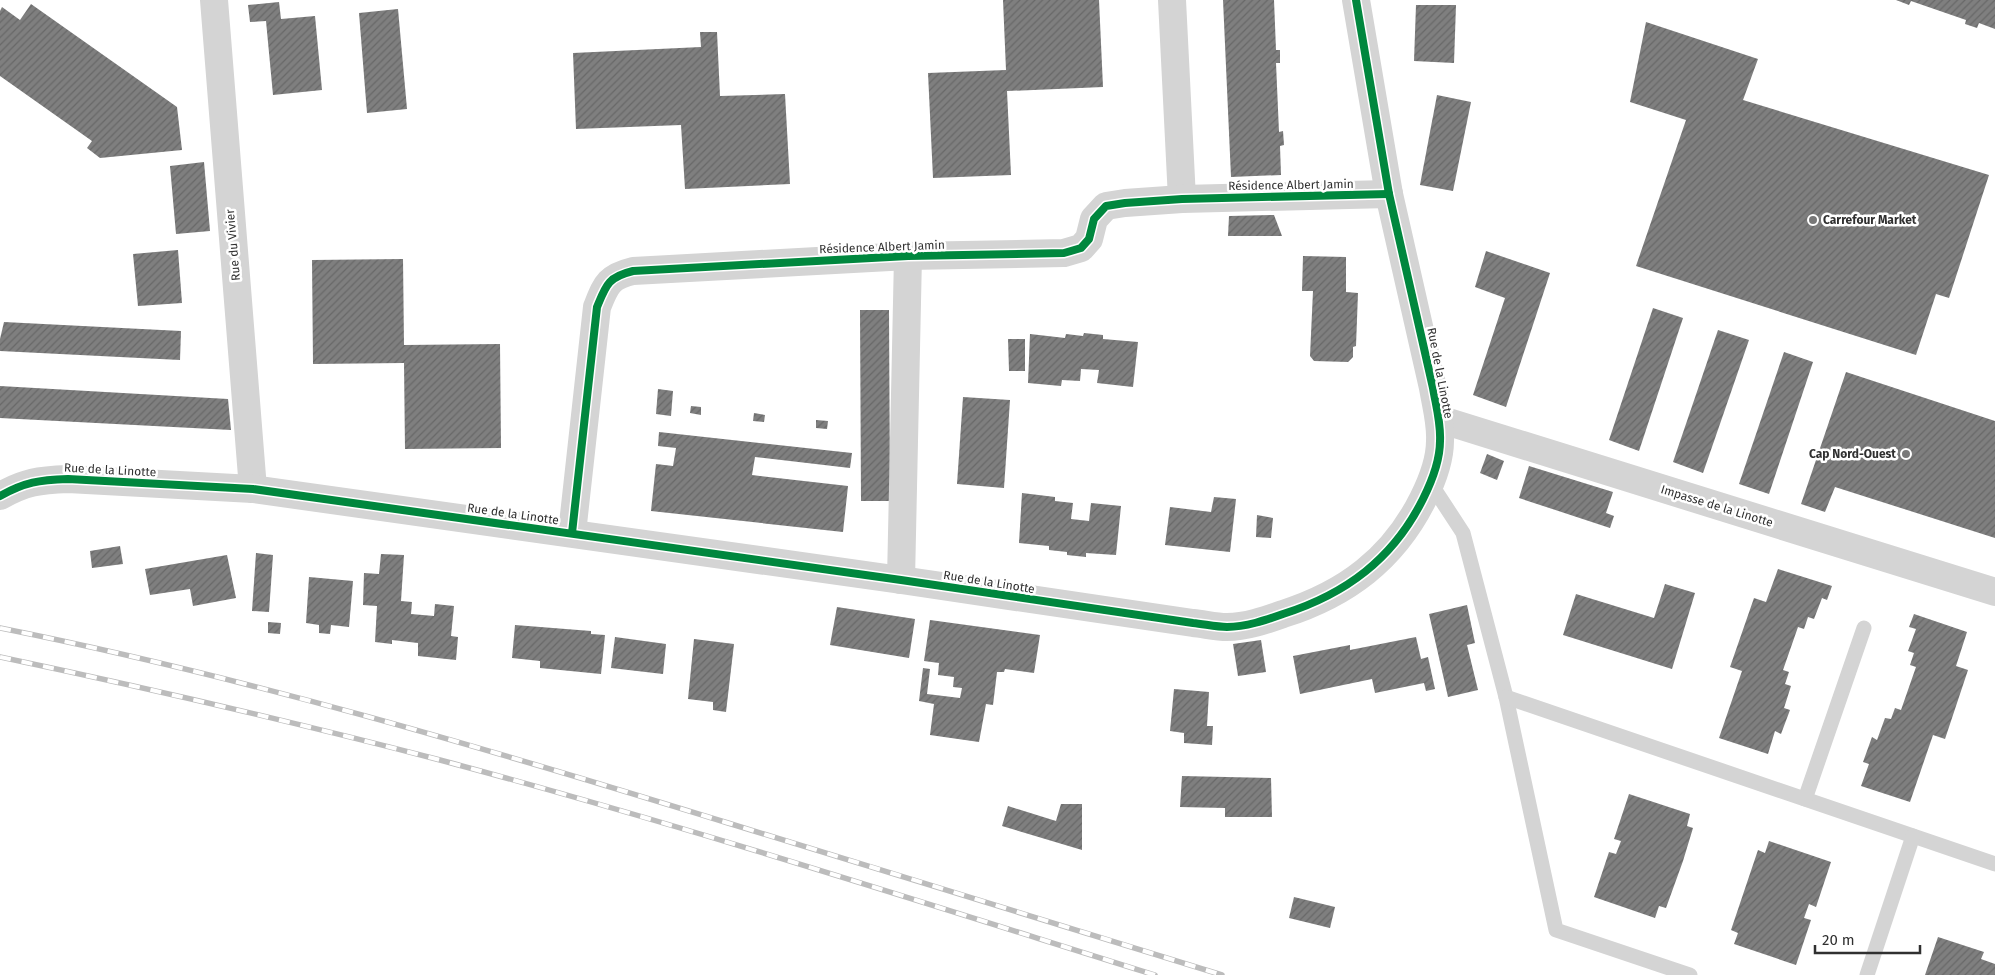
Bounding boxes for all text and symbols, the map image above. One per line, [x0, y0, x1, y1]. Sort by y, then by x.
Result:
street label: Résidence Albert Jamin [1228, 177, 1354, 193]
street label: Rue du Vivier [223, 208, 243, 281]
place label: Carrefour Market [1823, 213, 1917, 227]
marker: Carrefour Market [1807, 214, 1819, 226]
street label: Résidence Albert Jamin [819, 238, 945, 256]
street label: Rue de la Linotte [1424, 326, 1456, 420]
place label: Cap Nord-Ouest [1809, 447, 1896, 461]
marker: Cap Nord-Ouest [1900, 448, 1912, 460]
street label: Rue de la Linotte [63, 461, 157, 479]
street label: Impasse de la Linotte [1659, 482, 1775, 530]
street label: Rue de la Linotte [466, 501, 560, 527]
street label: Rue de la Linotte [942, 568, 1036, 596]
scale bar [1815, 922, 1920, 954]
text: 20 m [1822, 931, 1855, 949]

